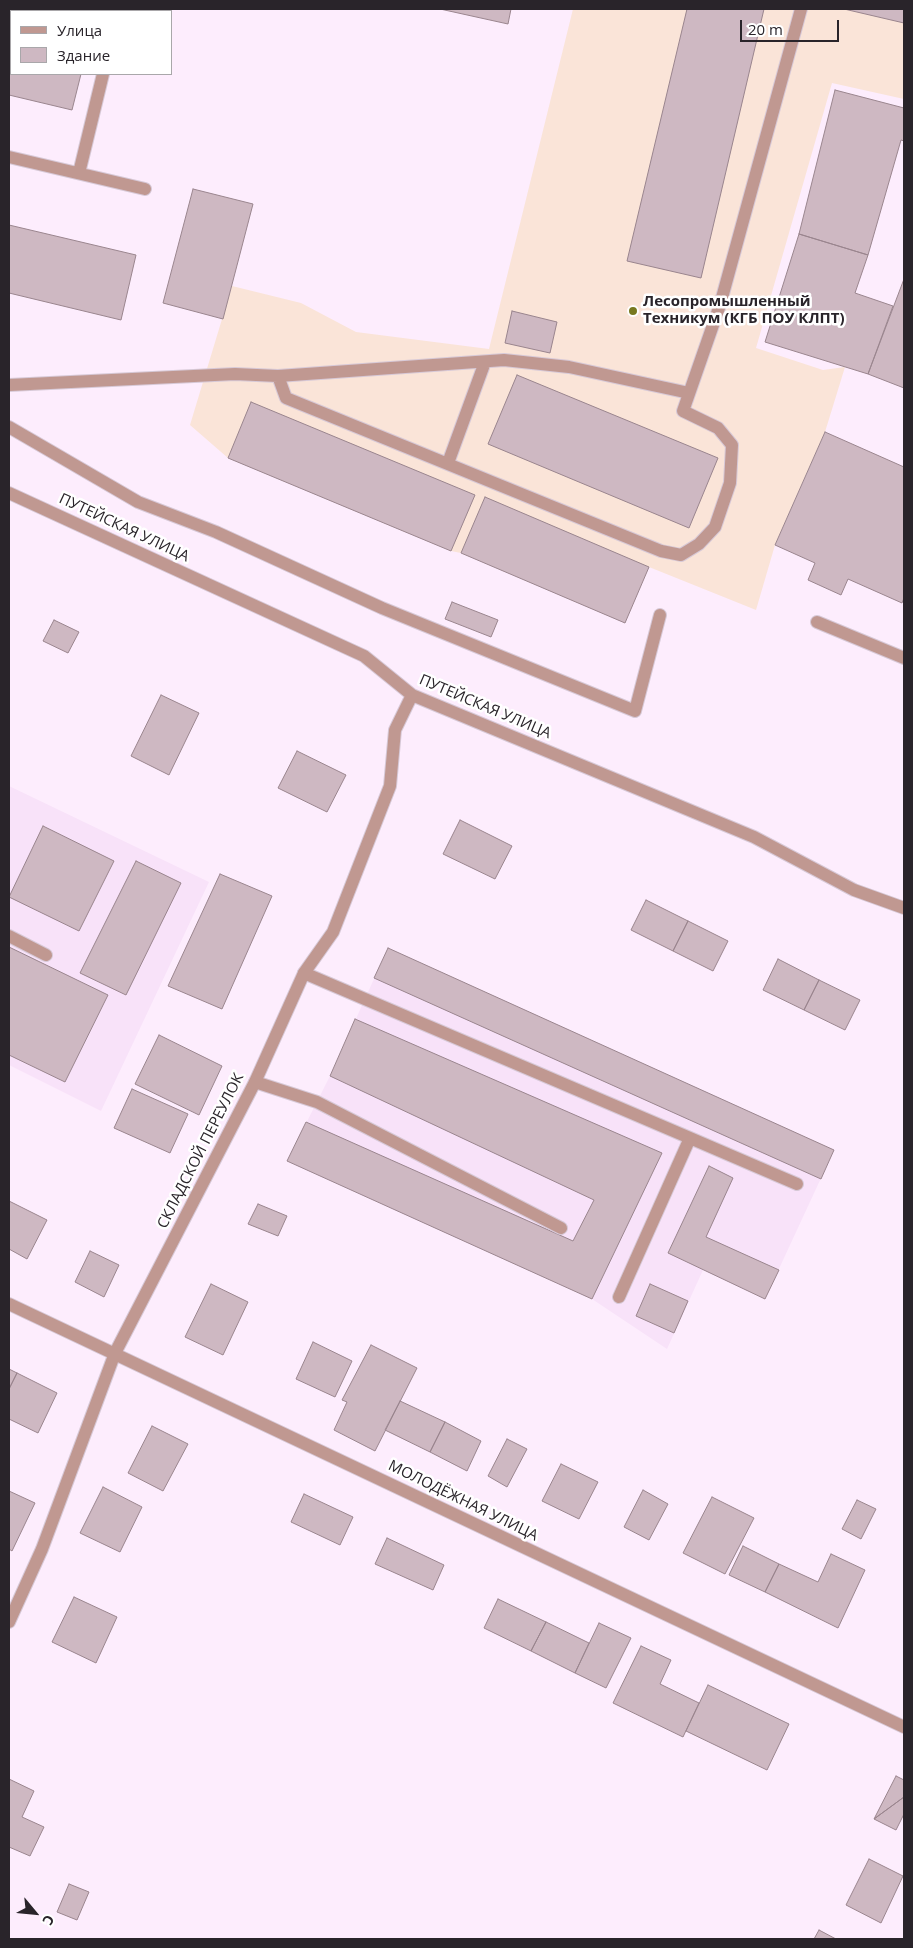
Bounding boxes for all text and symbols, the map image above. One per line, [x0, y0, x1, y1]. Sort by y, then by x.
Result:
legend [10, 10, 172, 75]
scale bar [743, 10, 842, 42]
text: 20 m [748, 19, 783, 39]
text: Улица [57, 20, 102, 40]
text: Здание [57, 45, 110, 65]
place label: Лесопромышленный Техникум (КГБ ПОУ КЛПТ) [643, 293, 845, 328]
marker: Лесопромышленный Техникум (КГБ ПОУ КЛПТ) [627, 305, 639, 317]
street label: ПУТЕЙСКАЯ УЛИЦА [56, 490, 192, 566]
street label: ПУТЕЙСКАЯ УЛИЦА [416, 671, 554, 743]
street label: СКЛАДСКОЙ ПЕРЕУЛОК [154, 1070, 248, 1232]
street label: МОЛОДЁЖНАЯ УЛИЦА [385, 1457, 541, 1545]
north arrow [10, 1888, 60, 1938]
text: С [38, 1912, 59, 1929]

